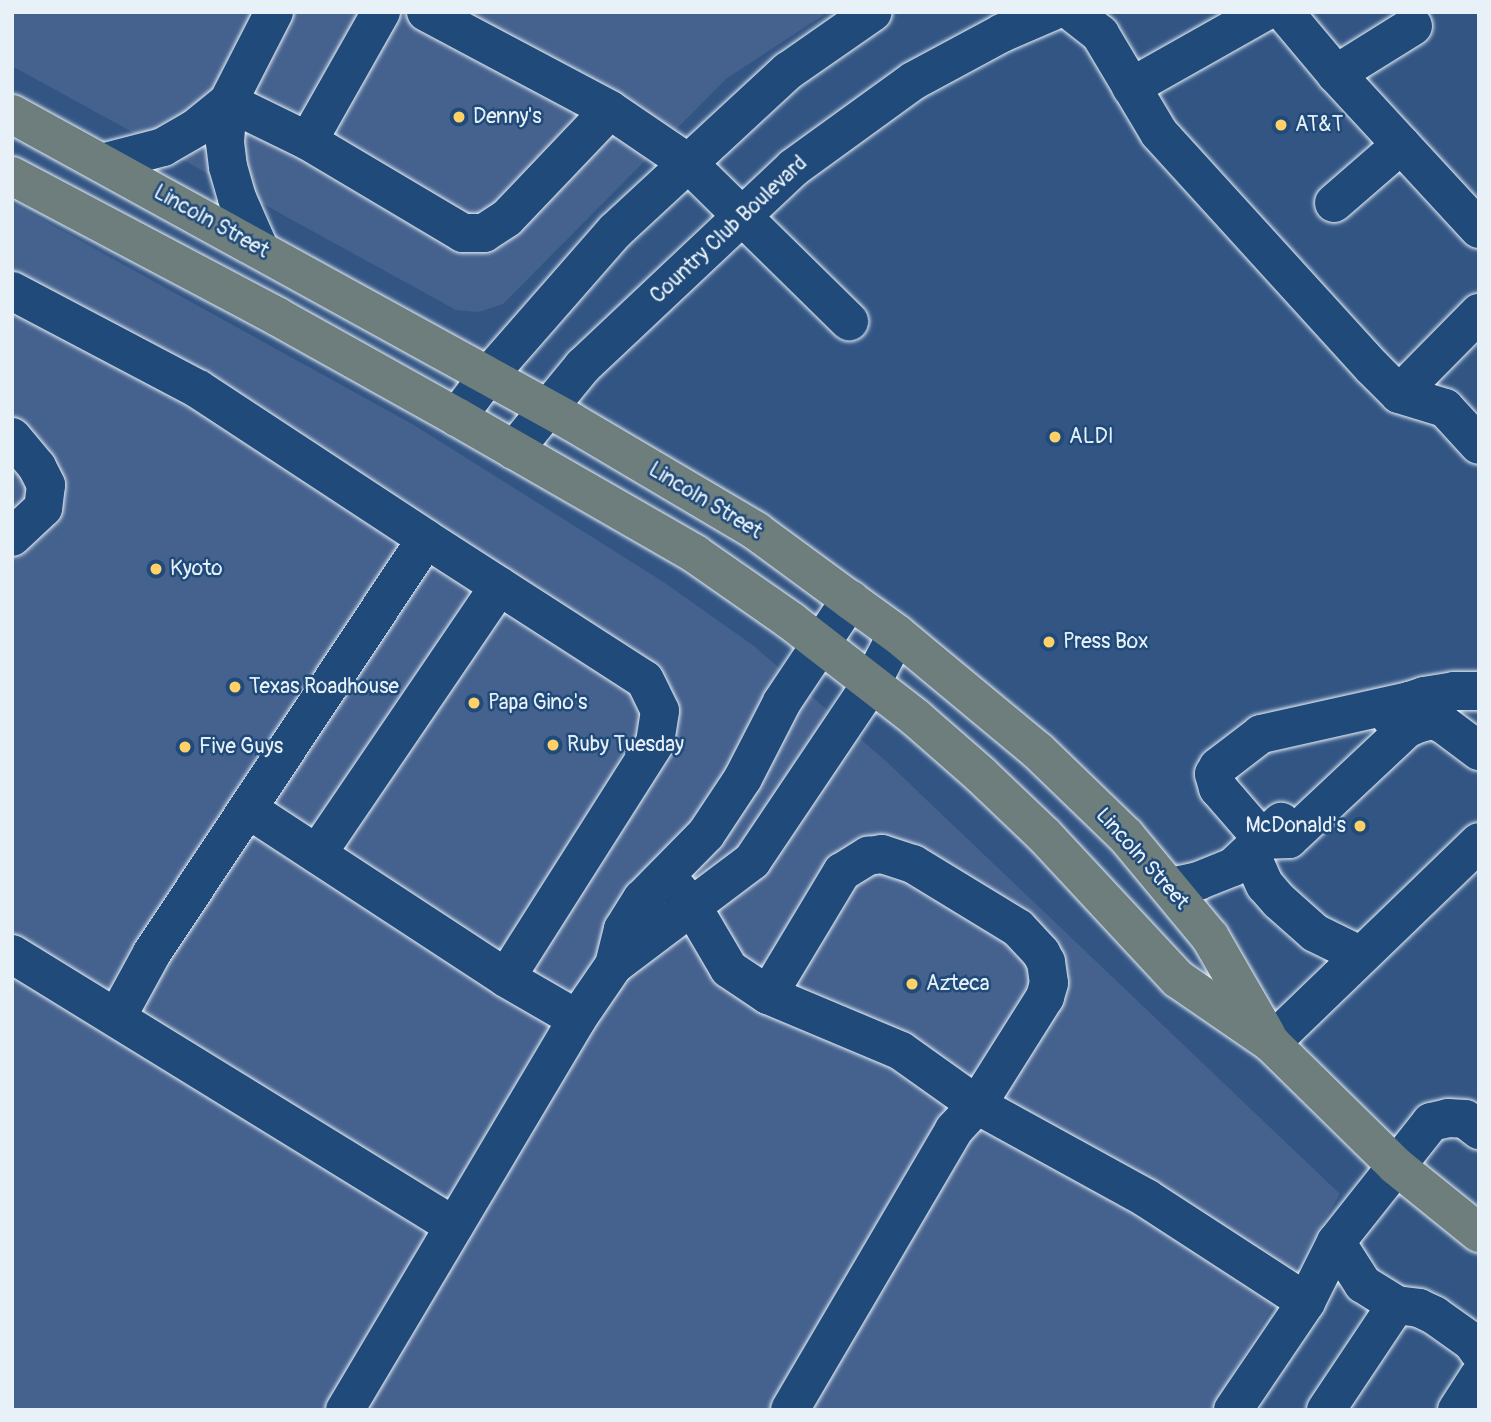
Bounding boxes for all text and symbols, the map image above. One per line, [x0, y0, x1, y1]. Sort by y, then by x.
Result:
place label: Denny's [473, 104, 542, 130]
marker: Denny's [451, 109, 467, 125]
place label: AT&T [1295, 112, 1343, 138]
marker: AT&T [1273, 117, 1289, 133]
street label: Country Club Boulevard [645, 151, 813, 309]
street label: Lincoln Street [149, 180, 273, 264]
place label: ALDI [1069, 424, 1114, 450]
marker: ALDI [1047, 429, 1063, 445]
street label: Lincoln Street [644, 457, 766, 545]
place label: Kyoto [170, 556, 223, 582]
marker: Kyoto [148, 561, 164, 577]
place label: Press Box [1063, 629, 1148, 655]
marker: Press Box [1041, 634, 1057, 650]
place label: Texas Roadhouse [249, 674, 399, 700]
marker: Texas Roadhouse [227, 679, 243, 695]
place label: Papa Gino's [488, 690, 587, 716]
marker: Papa Gino's [466, 695, 482, 711]
place label: Ruby Tuesday [567, 732, 684, 758]
place label: Five Guys [199, 734, 283, 760]
marker: Ruby Tuesday [545, 737, 561, 753]
marker: Five Guys [177, 739, 193, 755]
street label: Lincoln Street [1090, 803, 1194, 915]
place label: McDonald's [1245, 813, 1346, 839]
marker: McDonald's [1352, 818, 1368, 834]
place label: Azteca [926, 971, 990, 997]
marker: Azteca [904, 976, 920, 992]

